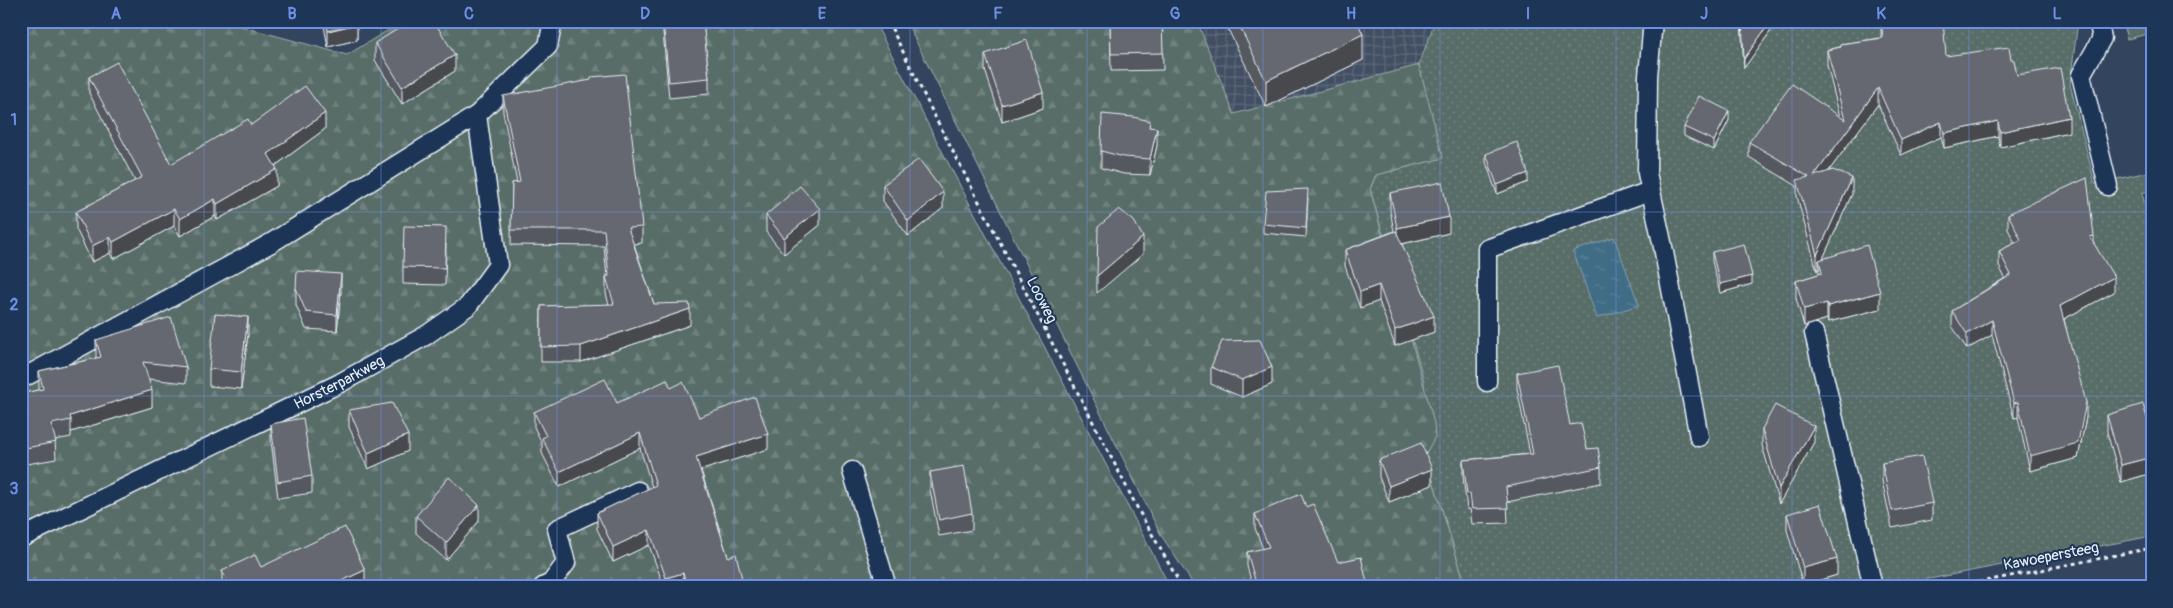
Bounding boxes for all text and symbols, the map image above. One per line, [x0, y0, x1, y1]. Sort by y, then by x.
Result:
text: A [111, 4, 122, 24]
text: B [287, 4, 297, 24]
text: C [464, 4, 474, 24]
text: D [640, 4, 650, 24]
text: E [818, 4, 827, 24]
text: F [993, 4, 1003, 24]
text: G [1170, 4, 1181, 24]
text: H [1346, 4, 1356, 24]
text: I [1526, 4, 1530, 24]
text: J [1700, 4, 1708, 24]
text: K [1876, 4, 1886, 24]
text: L [2052, 4, 2062, 24]
text: 1 [11, 110, 17, 130]
street label: Looweg [1022, 274, 1061, 327]
text: 2 [10, 295, 19, 315]
street label: Horsterparkweg [291, 351, 388, 414]
text: 3 [10, 479, 19, 499]
street label: Kawoepersteeg [2002, 538, 2100, 575]

